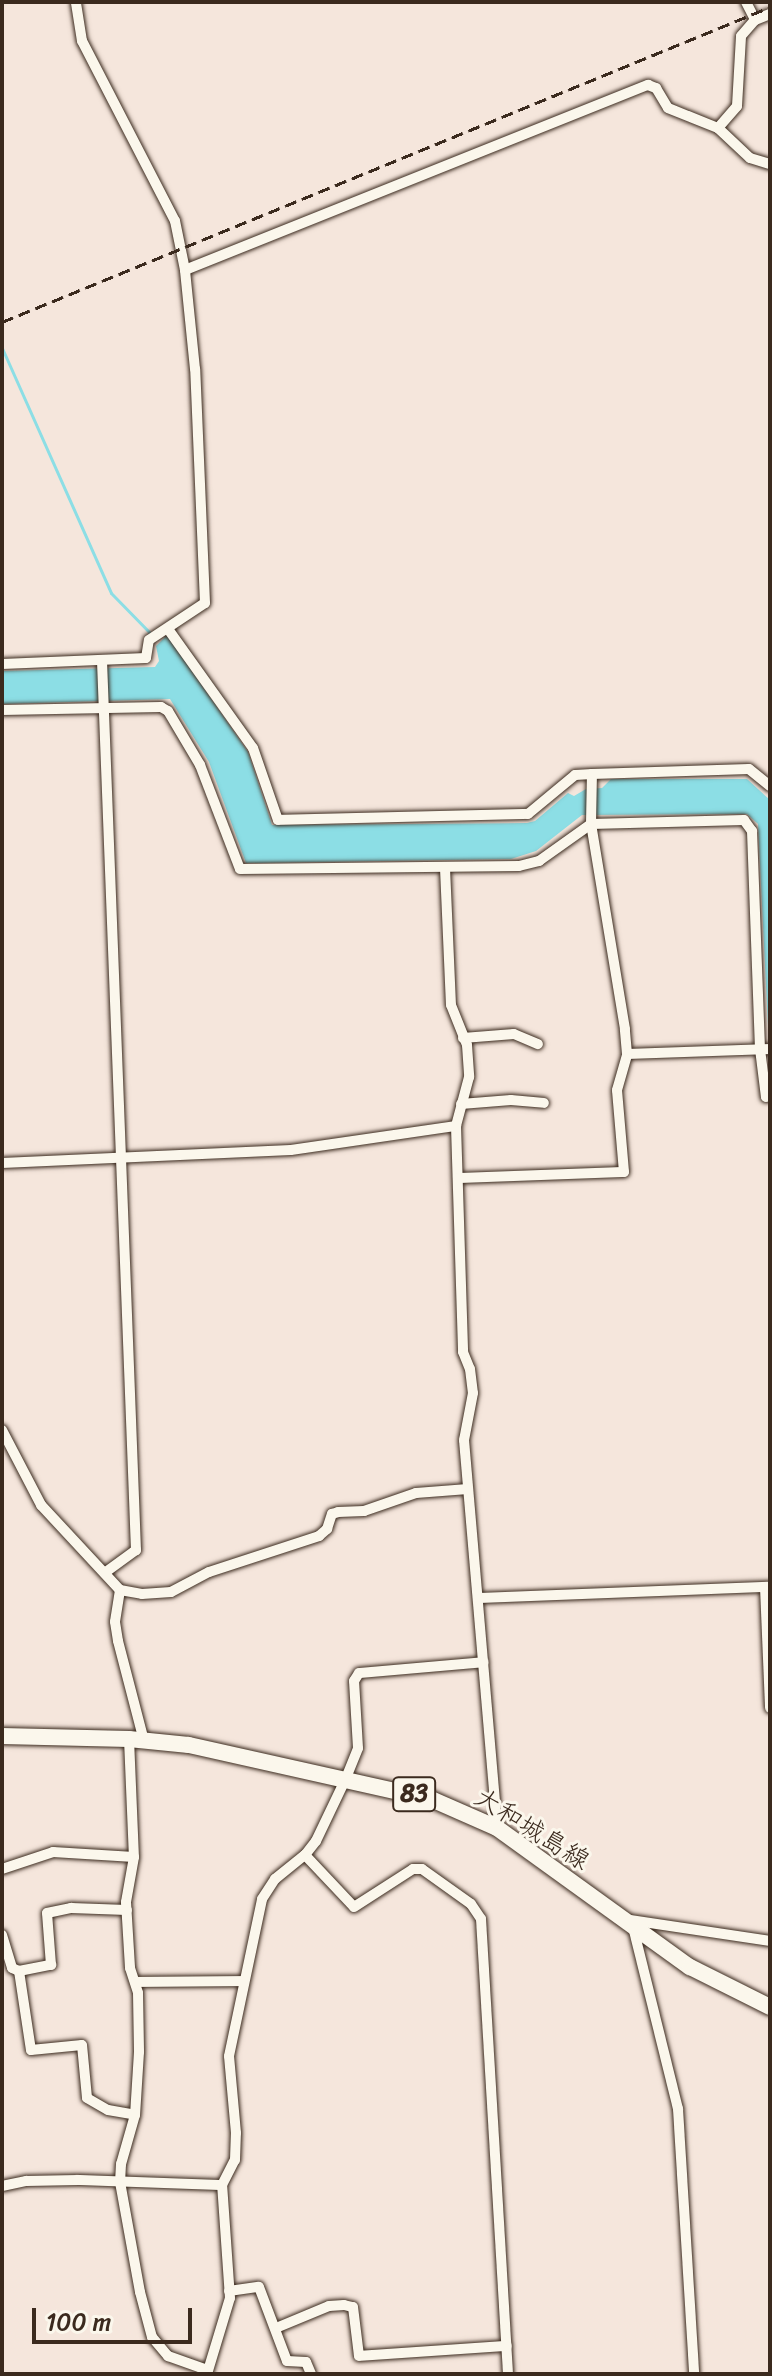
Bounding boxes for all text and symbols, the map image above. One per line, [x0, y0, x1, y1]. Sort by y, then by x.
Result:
road number: 83 [392, 1774, 436, 1814]
street label: 大和城島線 [469, 1781, 595, 1877]
scale bar [36, 2292, 196, 2342]
text: 100 m [46, 2301, 111, 2343]

